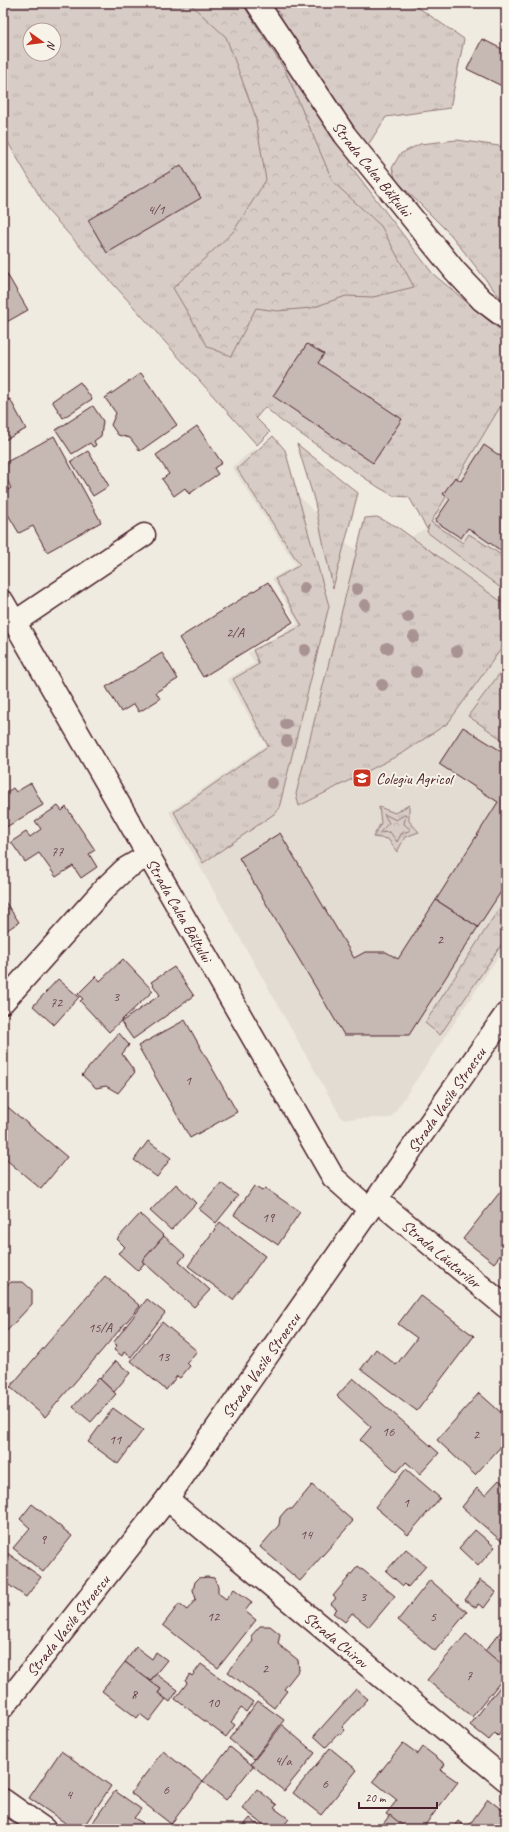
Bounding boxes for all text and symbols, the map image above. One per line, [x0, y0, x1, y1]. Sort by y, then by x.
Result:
north arrow [22, 22, 62, 62]
text: N [44, 39, 59, 52]
street label: Strada Calea Bălțului [328, 118, 417, 222]
house number: 4/1 [147, 201, 165, 218]
house number: 2/A [226, 624, 245, 641]
school or university icon: Colegiu Agricol [351, 767, 373, 789]
place label: Colegiu Agricol [376, 769, 455, 789]
house number: 77 [51, 843, 64, 860]
street label: Strada Calea Bălțului [141, 855, 217, 967]
house number: 2 [437, 931, 445, 948]
house number: 3 [113, 988, 121, 1005]
house number: 72 [50, 994, 64, 1011]
street label: Strada Vasile Stroescu [403, 1043, 491, 1157]
house number: 1 [185, 1072, 192, 1089]
house number: 19 [262, 1209, 276, 1226]
street label: Strada Lăutarilor [397, 1216, 487, 1295]
street label: Strada Vasile Stroescu [218, 1308, 306, 1422]
house number: 15/A [88, 1319, 113, 1336]
house number: 13 [157, 1348, 171, 1365]
house number: 16 [382, 1423, 395, 1440]
house number: 2 [473, 1426, 481, 1443]
house number: 11 [109, 1431, 122, 1448]
house number: 1 [403, 1494, 410, 1511]
house number: 14 [300, 1526, 314, 1543]
house number: 9 [40, 1531, 48, 1548]
street label: Strada Vasile Stroescu [22, 1570, 115, 1681]
house number: 3 [360, 1588, 368, 1605]
house number: 12 [207, 1608, 221, 1625]
street label: Strada Chirov [300, 1608, 373, 1674]
house number: 5 [430, 1608, 437, 1625]
house number: 2 [262, 1660, 270, 1677]
house number: 7 [466, 1667, 473, 1684]
house number: 8 [131, 1686, 139, 1703]
house number: 10 [207, 1694, 221, 1711]
house number: 4/a [274, 1752, 292, 1769]
house number: 6 [322, 1775, 329, 1792]
house number: 6 [163, 1781, 170, 1798]
scale bar [359, 1784, 437, 1810]
house number: 4 [66, 1786, 74, 1803]
text: 20 m [365, 1790, 387, 1806]

